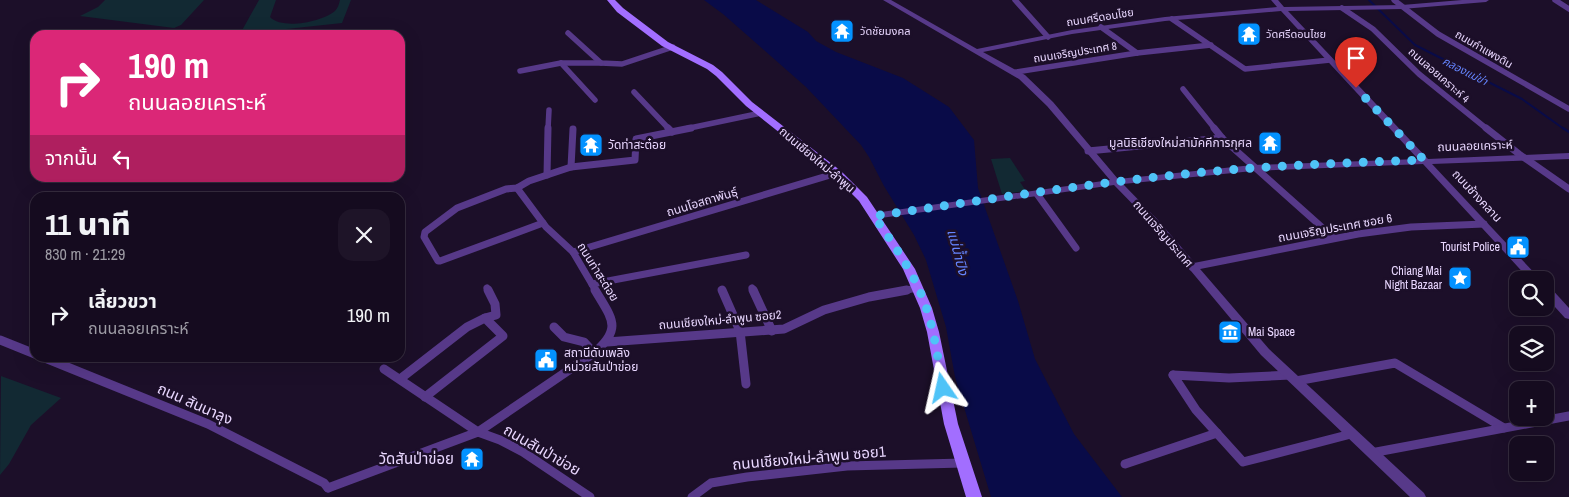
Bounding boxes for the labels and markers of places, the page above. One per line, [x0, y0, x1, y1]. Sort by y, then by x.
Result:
temple icon: วัดชัยมงคล [829, 18, 855, 44]
temple icon: วัดศรีดอนไชย [1236, 21, 1262, 47]
place label: วัดชัยมงคล [860, 24, 910, 38]
place label: วัดศรีดอนไชย [1266, 27, 1326, 41]
pin [1335, 37, 1377, 88]
temple icon: มูลนิธิเชียงใหม่สามัคคีการกุศล [1257, 130, 1283, 156]
temple icon: วัดท่าสะต๋อย [578, 132, 604, 158]
place label: มูลนิธิเชียงใหม่สามัคคีการกุศล [1109, 135, 1252, 151]
place label: วัดท่าสะต๋อย [608, 137, 666, 153]
public building icon: Tourist Police [1505, 234, 1531, 260]
place label: Tourist Police [1440, 239, 1500, 255]
place label: Chiang Mai Night Bazaar [1385, 263, 1443, 293]
place icon: Chiang Mai Night Bazaar [1447, 265, 1473, 291]
museum icon: Mai Space [1217, 319, 1243, 345]
place label: Mai Space [1248, 324, 1295, 340]
place label: สถานีดับเพลิง หน่วยสันป่าข่อย [564, 345, 638, 375]
public building icon: สถานีดับเพลิง หน่วยสันป่าข่อย [533, 347, 559, 373]
temple icon: วัดสันป่าข่อย [459, 446, 485, 472]
place label: วัดสันป่าข่อย [379, 448, 454, 469]

